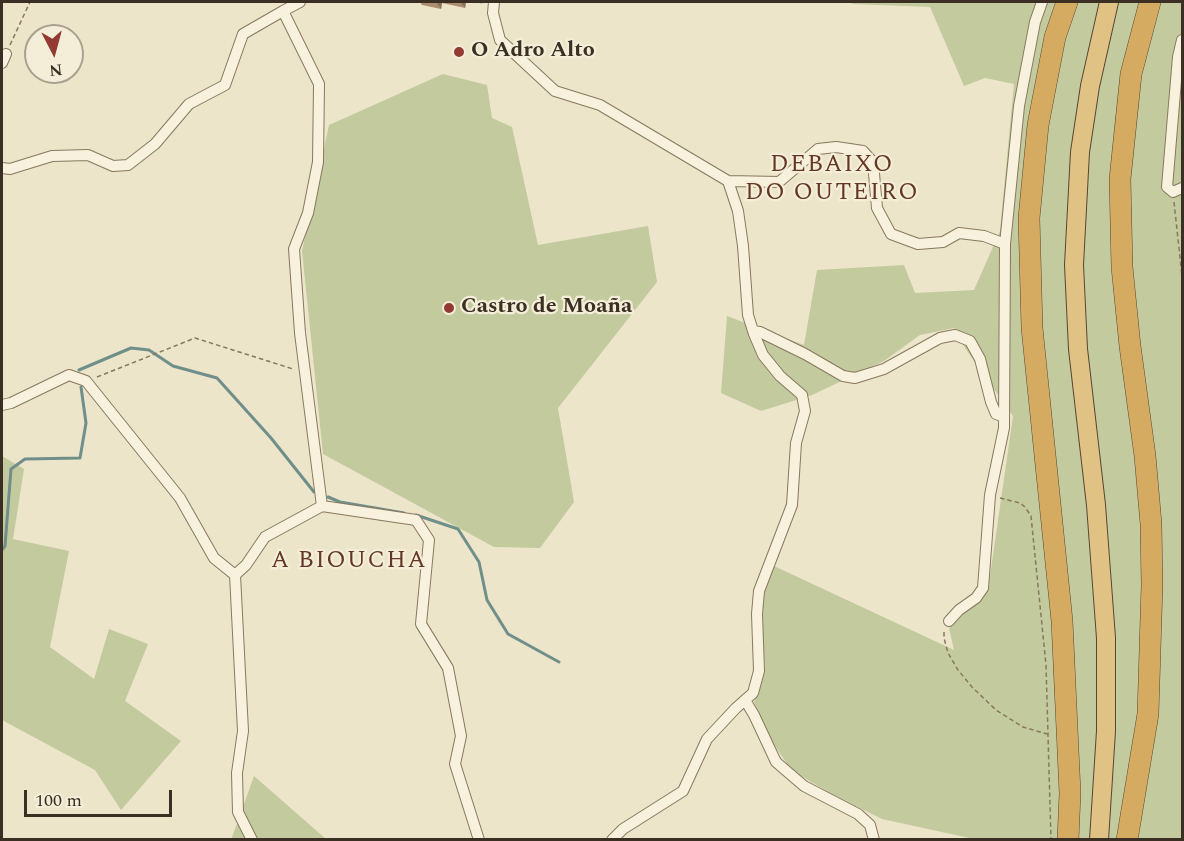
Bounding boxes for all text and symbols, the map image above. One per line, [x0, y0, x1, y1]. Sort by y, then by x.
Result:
north arrow [24, 24, 84, 84]
place label: O Adro Alto [471, 39, 595, 65]
marker: O Adro Alto [452, 45, 466, 59]
text: N [48, 57, 63, 83]
district label: DEBAIXO DO OUTEIRO [745, 152, 919, 208]
place label: Castro de Moaña [461, 295, 632, 321]
marker: Castro de Moaña [442, 301, 456, 315]
district label: A BIOUCHA [271, 548, 427, 576]
scale bar [27, 778, 176, 816]
text: 100 m [35, 787, 82, 814]

